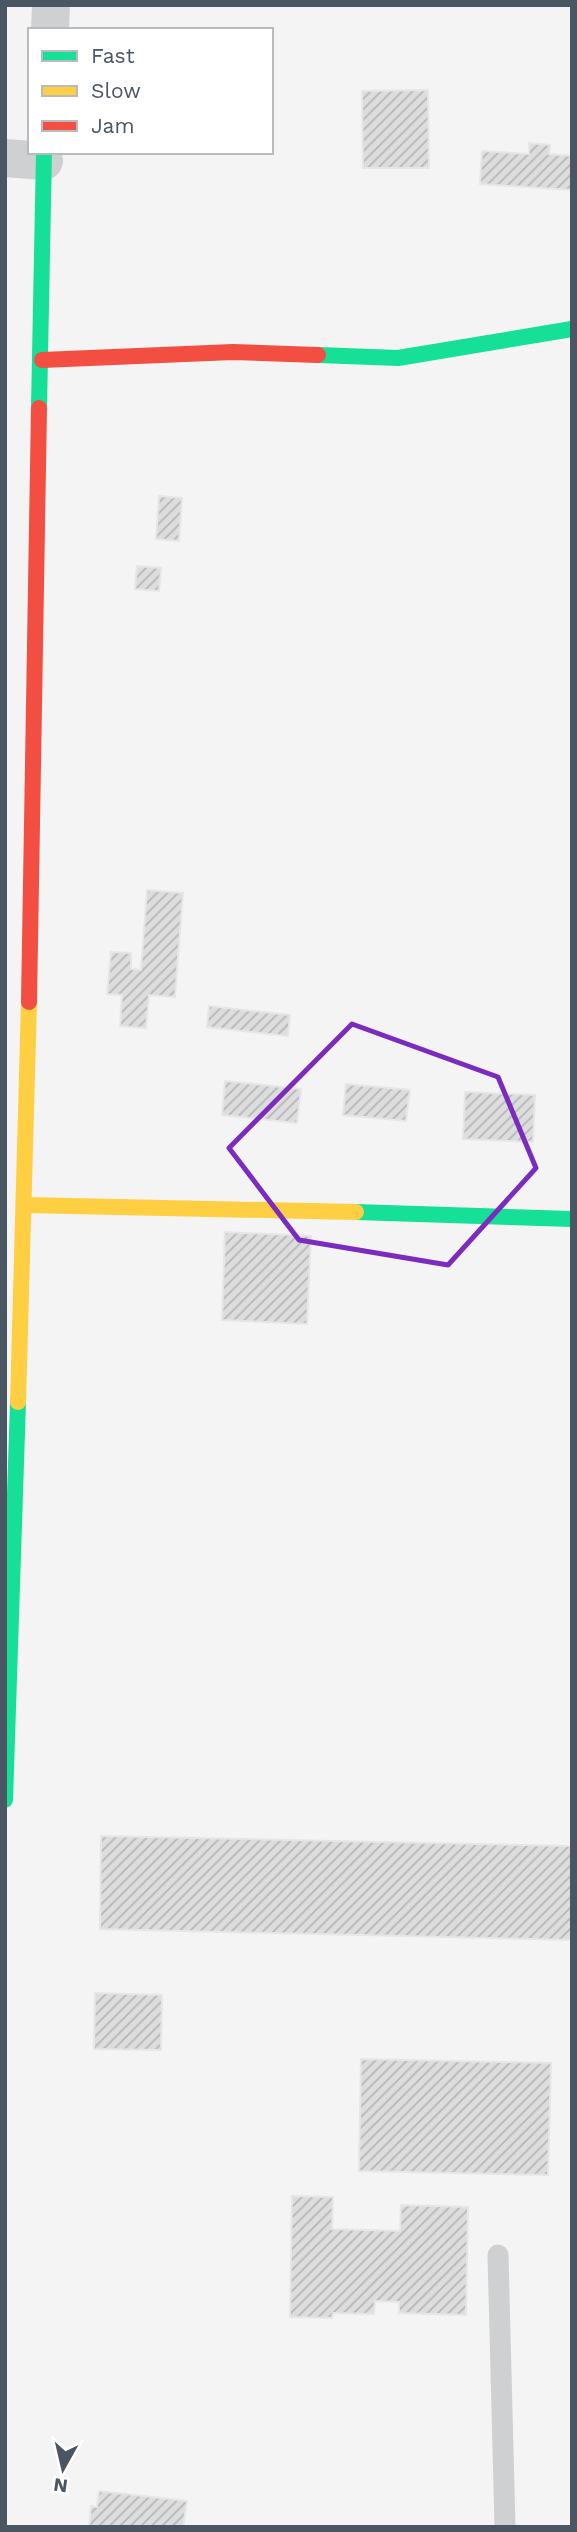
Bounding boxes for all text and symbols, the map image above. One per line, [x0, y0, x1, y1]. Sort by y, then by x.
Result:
legend [28, 28, 273, 154]
text: Fast [91, 43, 135, 68]
text: Slow [91, 78, 141, 103]
text: Jam [91, 113, 134, 138]
north arrow [28, 2434, 98, 2504]
text: N [52, 2473, 69, 2498]

